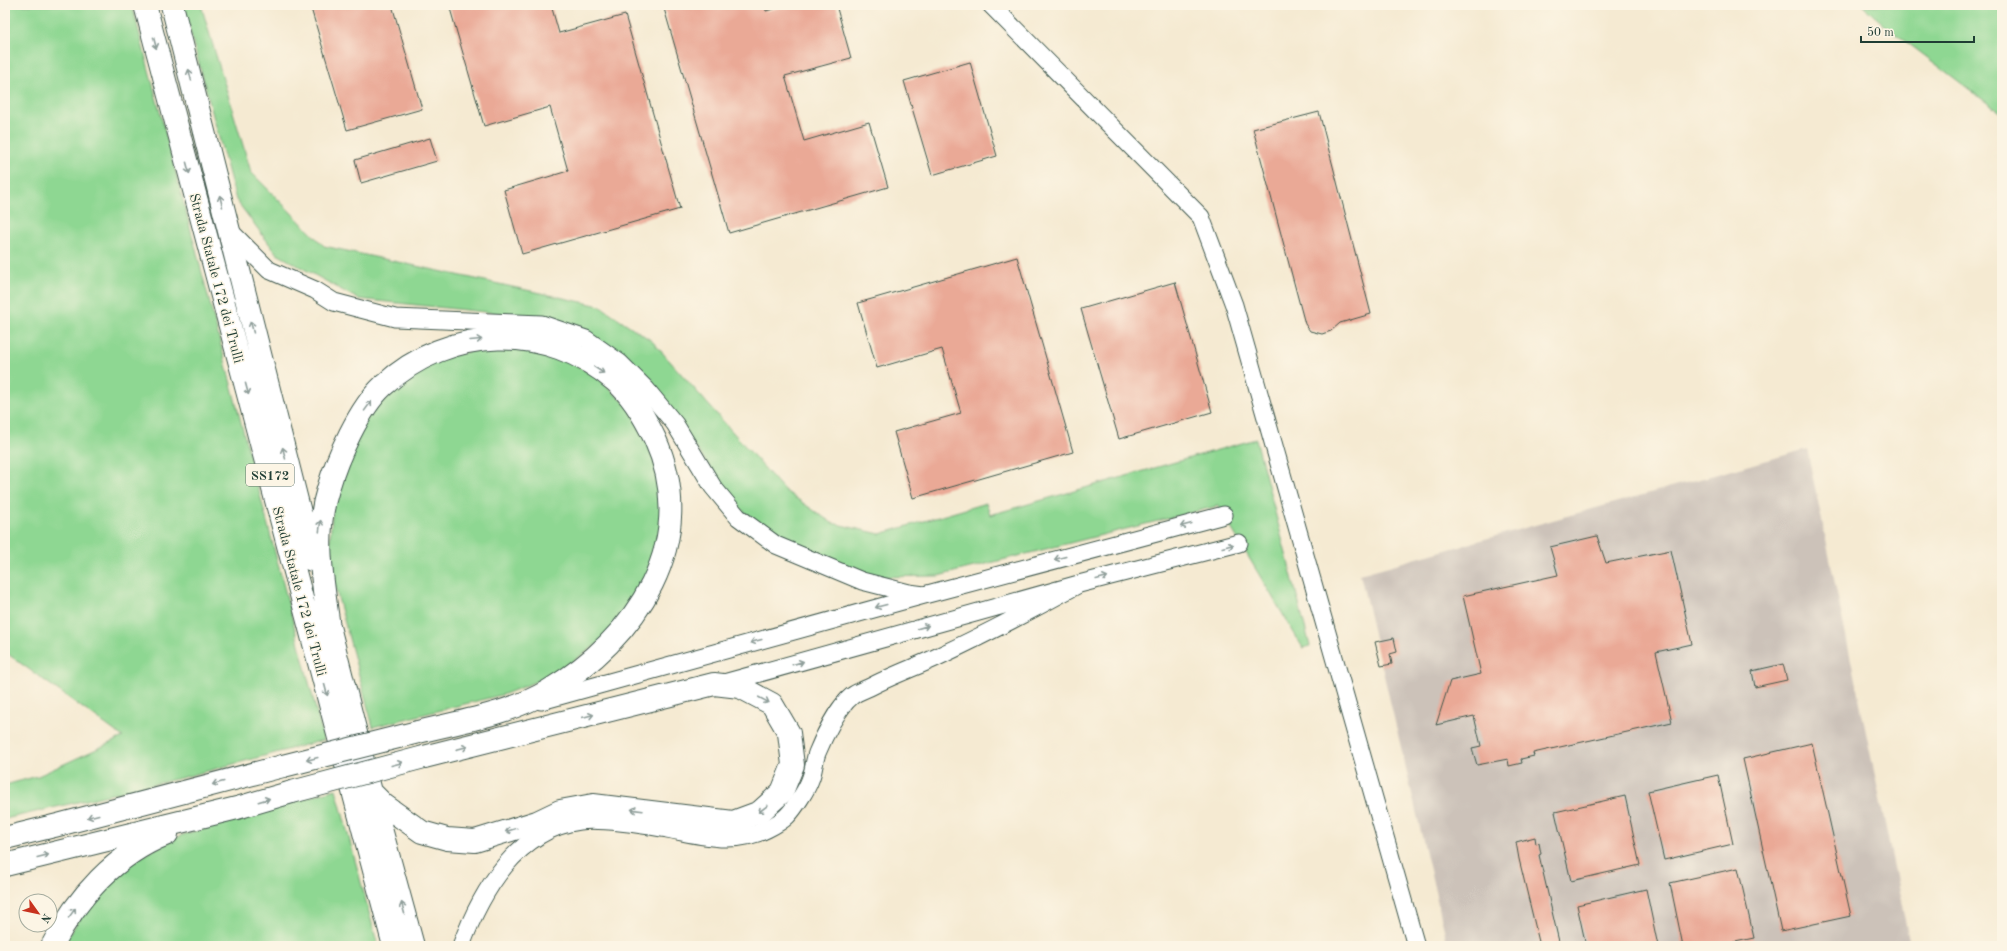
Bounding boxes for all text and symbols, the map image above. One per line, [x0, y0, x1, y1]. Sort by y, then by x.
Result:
scale bar [1861, 18, 1974, 44]
text: 50 m [1867, 26, 1894, 39]
one-way arrow [152, 36, 159, 49]
one-way arrow [185, 69, 193, 82]
one-way arrow [185, 162, 192, 175]
street label: Strada Statale 172 dei Trulli [187, 192, 246, 365]
one-way arrow [216, 195, 224, 208]
one-way arrow [248, 321, 256, 334]
one-way arrow [469, 336, 482, 344]
one-way arrow [593, 366, 604, 374]
one-way arrow [243, 382, 251, 395]
one-way arrow [363, 400, 372, 411]
one-way arrow [280, 447, 287, 460]
road number: SS172 [246, 464, 294, 486]
street label: Strada Statale 172 dei Trulli [270, 505, 329, 678]
one-way arrow [317, 520, 324, 533]
one-way arrow [1180, 522, 1193, 529]
one-way arrow [1222, 541, 1235, 549]
one-way arrow [1054, 555, 1067, 563]
one-way arrow [1096, 573, 1109, 581]
one-way arrow [875, 603, 888, 611]
one-way arrow [916, 623, 929, 630]
one-way arrow [749, 638, 762, 645]
one-way arrow [791, 658, 804, 666]
one-way arrow [323, 684, 331, 697]
one-way arrow [758, 697, 770, 704]
one-way arrow [581, 712, 594, 719]
one-way arrow [455, 744, 468, 751]
one-way arrow [306, 756, 319, 763]
one-way arrow [390, 760, 403, 768]
one-way arrow [212, 780, 225, 788]
one-way arrow [257, 796, 270, 803]
one-way arrow [757, 804, 768, 813]
one-way arrow [631, 807, 644, 814]
one-way arrow [86, 813, 99, 821]
one-way arrow [506, 826, 518, 834]
one-way arrow [36, 851, 49, 859]
north arrow [18, 893, 58, 933]
one-way arrow [399, 902, 406, 915]
one-way arrow [67, 907, 76, 918]
text: N [38, 911, 52, 925]

